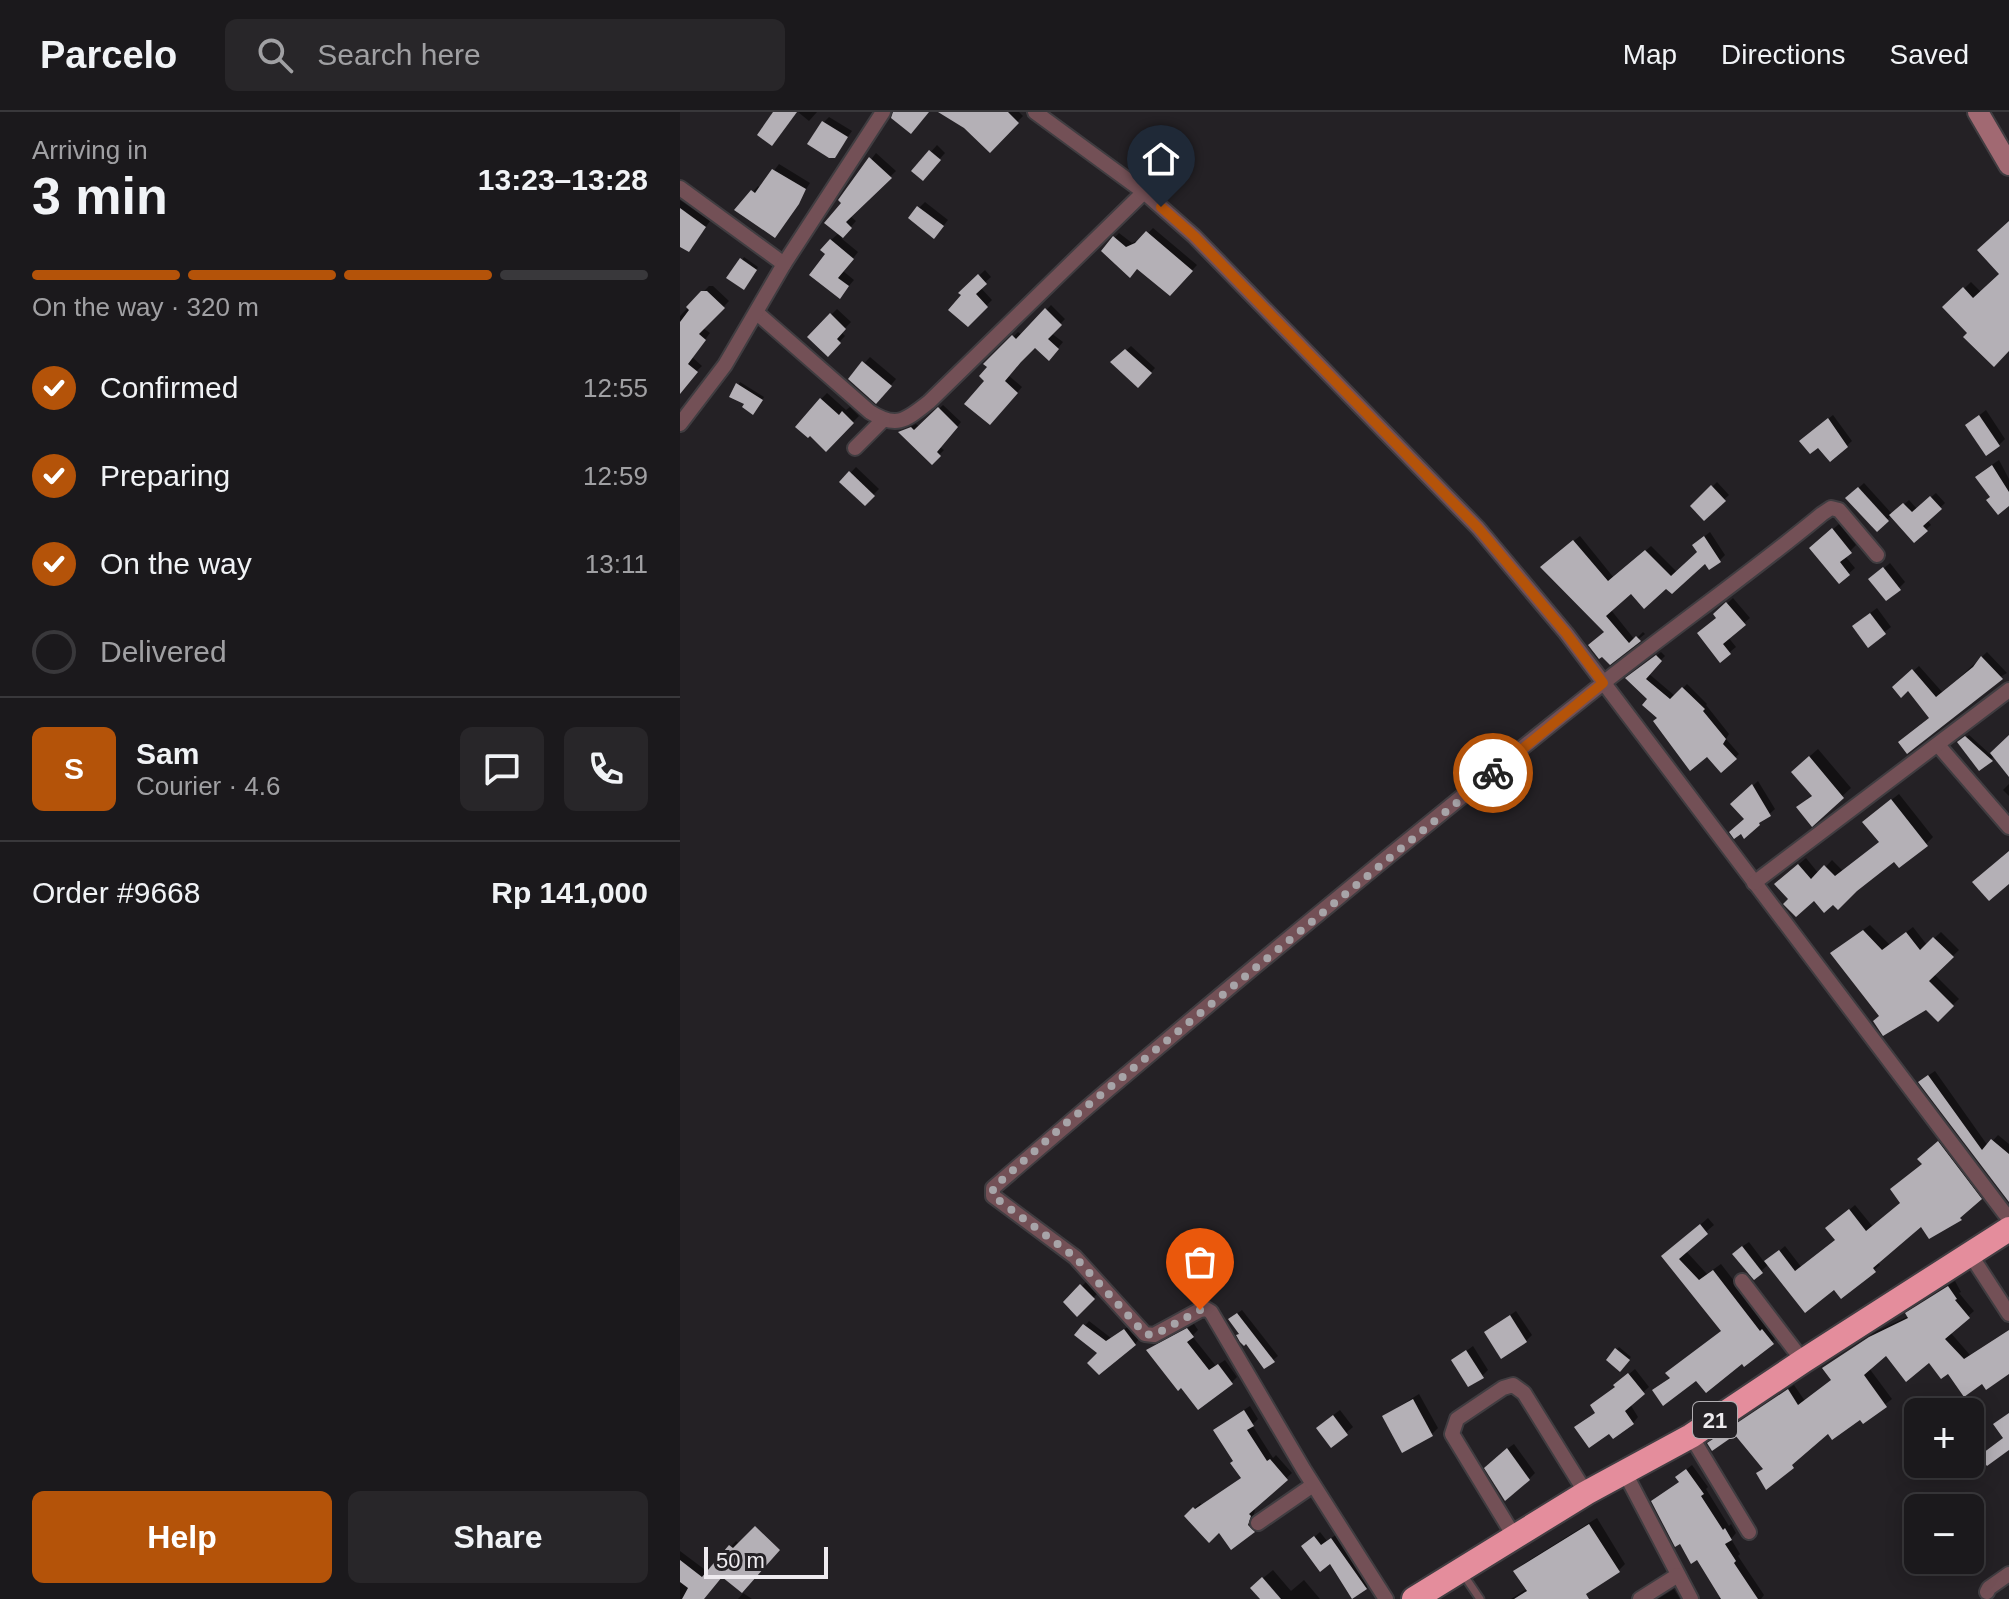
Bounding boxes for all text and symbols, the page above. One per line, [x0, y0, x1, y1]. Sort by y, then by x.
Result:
search box [225, 19, 785, 91]
icon: search [253, 33, 297, 77]
text: Parcelo [40, 34, 177, 76]
text: Search here [317, 38, 481, 71]
text: Map [1623, 39, 1677, 70]
text: Directions [1721, 39, 1846, 70]
text: Saved [1890, 39, 1969, 70]
pin [1127, 125, 1195, 207]
text: Arriving in [32, 135, 148, 165]
icon: home [1139, 137, 1183, 181]
text: 13:23–13:28 [478, 163, 648, 196]
text: 3 min [32, 167, 168, 225]
text: On the way · 320 m [32, 292, 259, 322]
icon: check [32, 366, 76, 410]
text: Confirmed [100, 371, 238, 404]
text: 12:55 [583, 373, 648, 403]
icon: check [32, 454, 76, 498]
text: Preparing [100, 459, 230, 492]
text: 12:59 [583, 461, 648, 491]
icon: check [32, 542, 76, 586]
text: On the way [100, 547, 252, 580]
text: 13:11 [585, 549, 648, 579]
text: Delivered [100, 635, 227, 668]
button: chat [460, 727, 544, 811]
button: phone [564, 727, 648, 811]
courier [1453, 733, 1533, 813]
text: Sam [136, 737, 199, 770]
icon: bike [1471, 751, 1515, 795]
text: S [64, 752, 84, 785]
text: Courier · 4.6 [136, 771, 281, 801]
text: Order #9668 [32, 876, 200, 909]
text: Rp 141,000 [491, 876, 648, 909]
pin [1166, 1228, 1234, 1310]
icon: bag [1178, 1240, 1222, 1284]
map controls [1904, 1398, 1984, 1574]
button: + [1904, 1398, 1984, 1478]
road number: 21 [1693, 1402, 1737, 1438]
button: Help [32, 1491, 332, 1583]
button: Share [348, 1491, 648, 1583]
button: − [1904, 1494, 1984, 1574]
scale bar [704, 1543, 828, 1579]
text: 50 m [716, 1548, 765, 1573]

